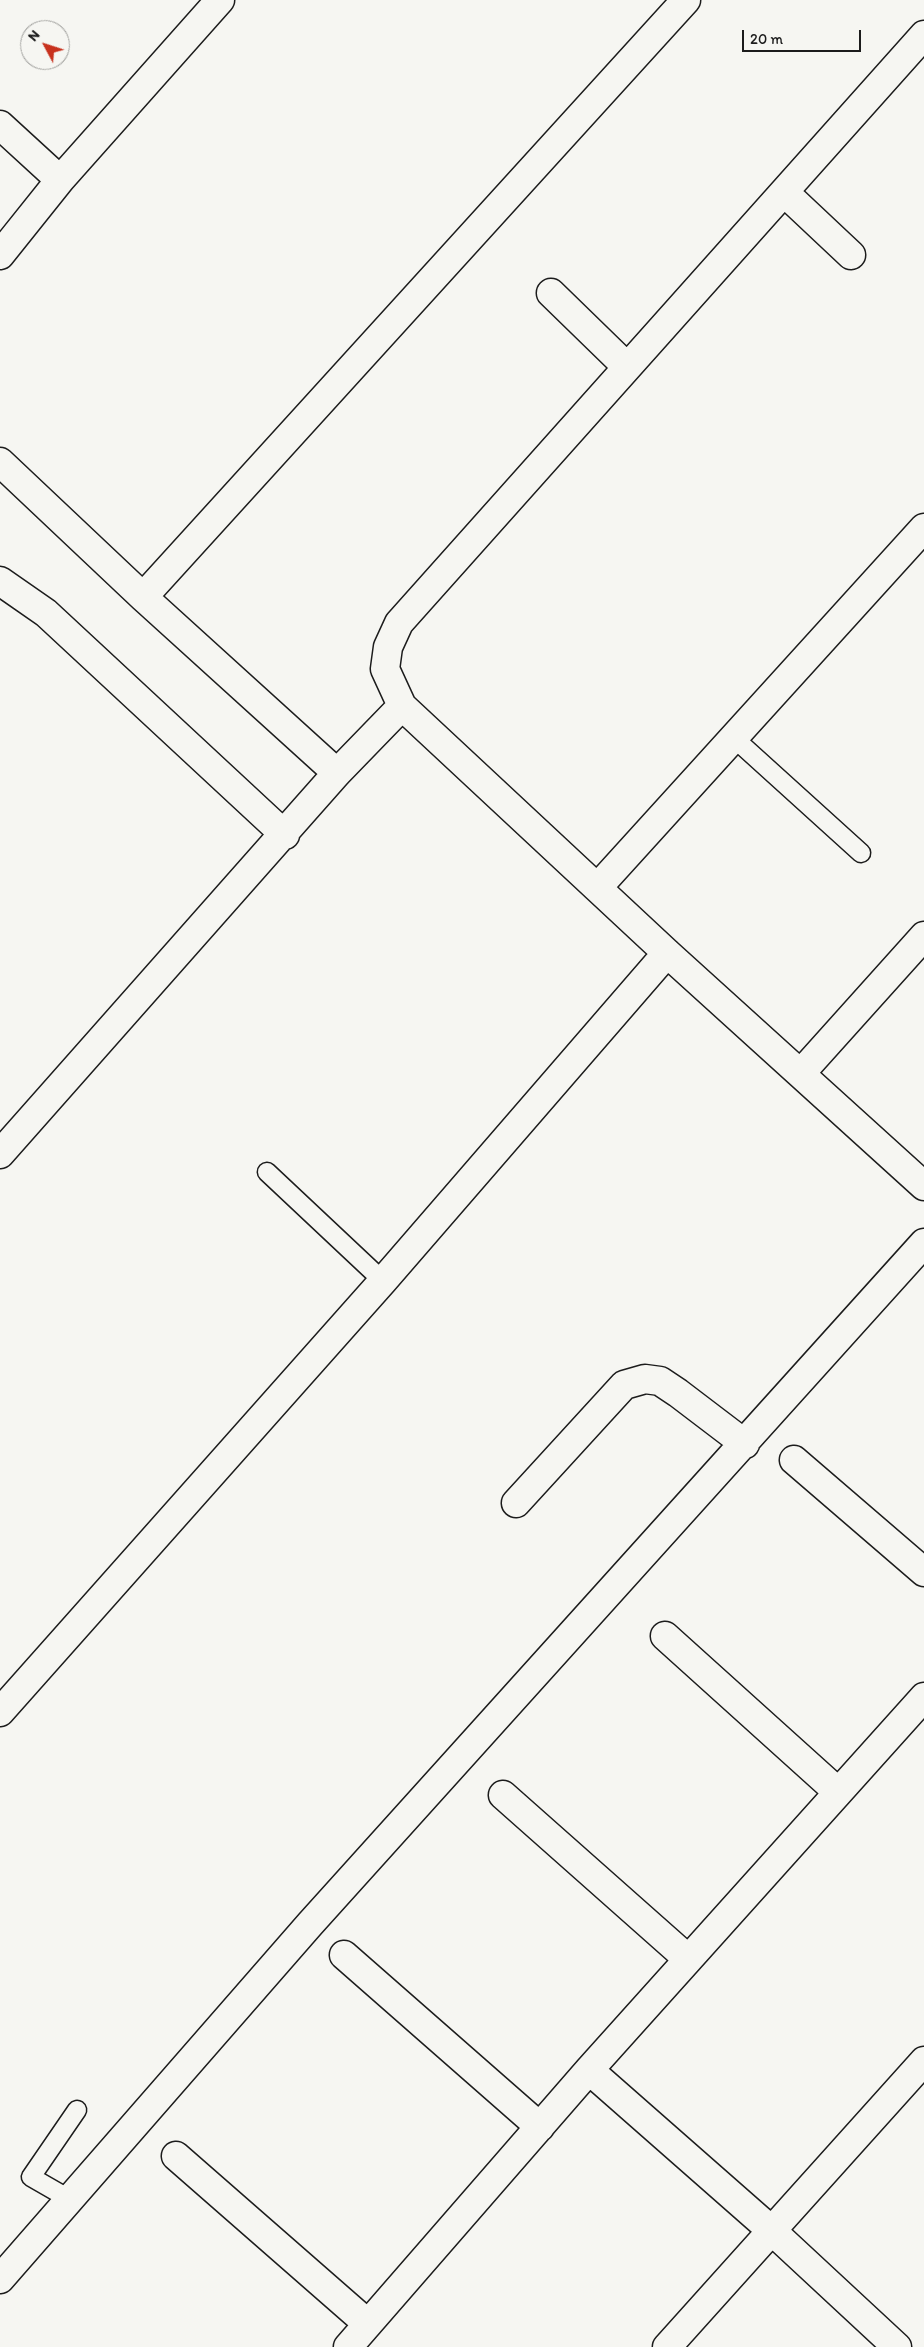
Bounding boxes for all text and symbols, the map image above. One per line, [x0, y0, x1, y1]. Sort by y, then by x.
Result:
north arrow [20, 20, 70, 70]
scale bar [744, 20, 863, 52]
text: N [24, 27, 43, 45]
text: 20 m [750, 30, 783, 48]

